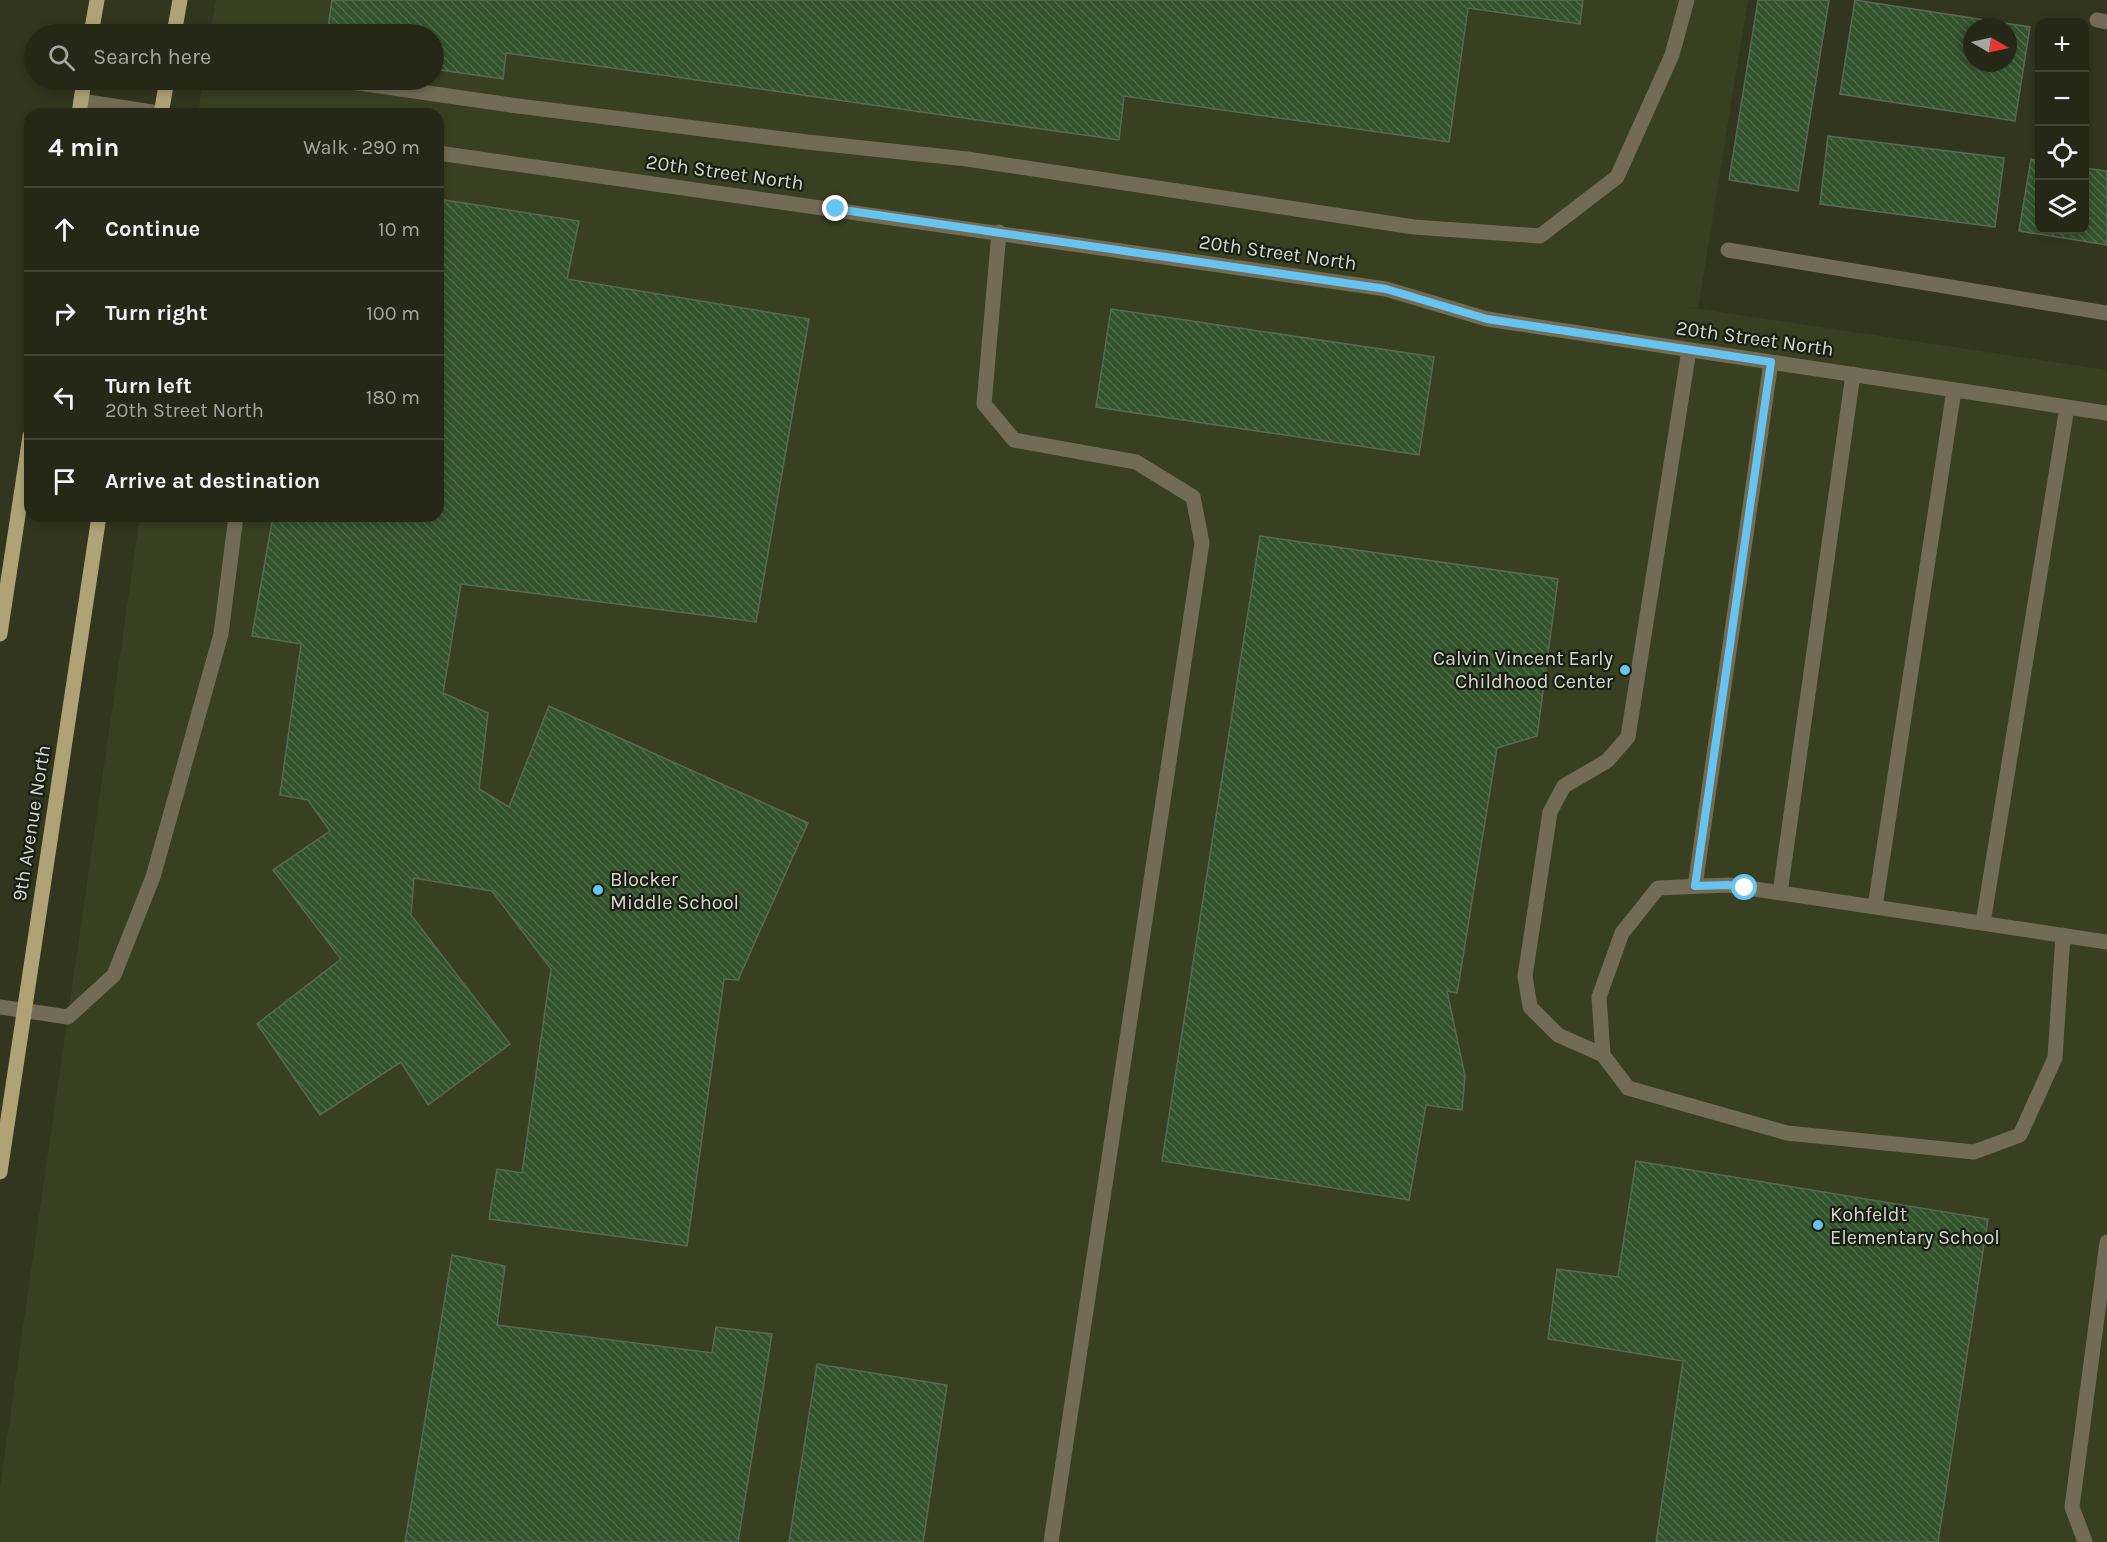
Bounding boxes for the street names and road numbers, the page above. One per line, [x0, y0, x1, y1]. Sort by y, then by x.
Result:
street label: 20th Street North [645, 150, 805, 195]
street label: 20th Street North [1198, 230, 1358, 275]
street label: 20th Street North [1675, 316, 1835, 361]
street label: 9th Avenue North [8, 743, 55, 903]

